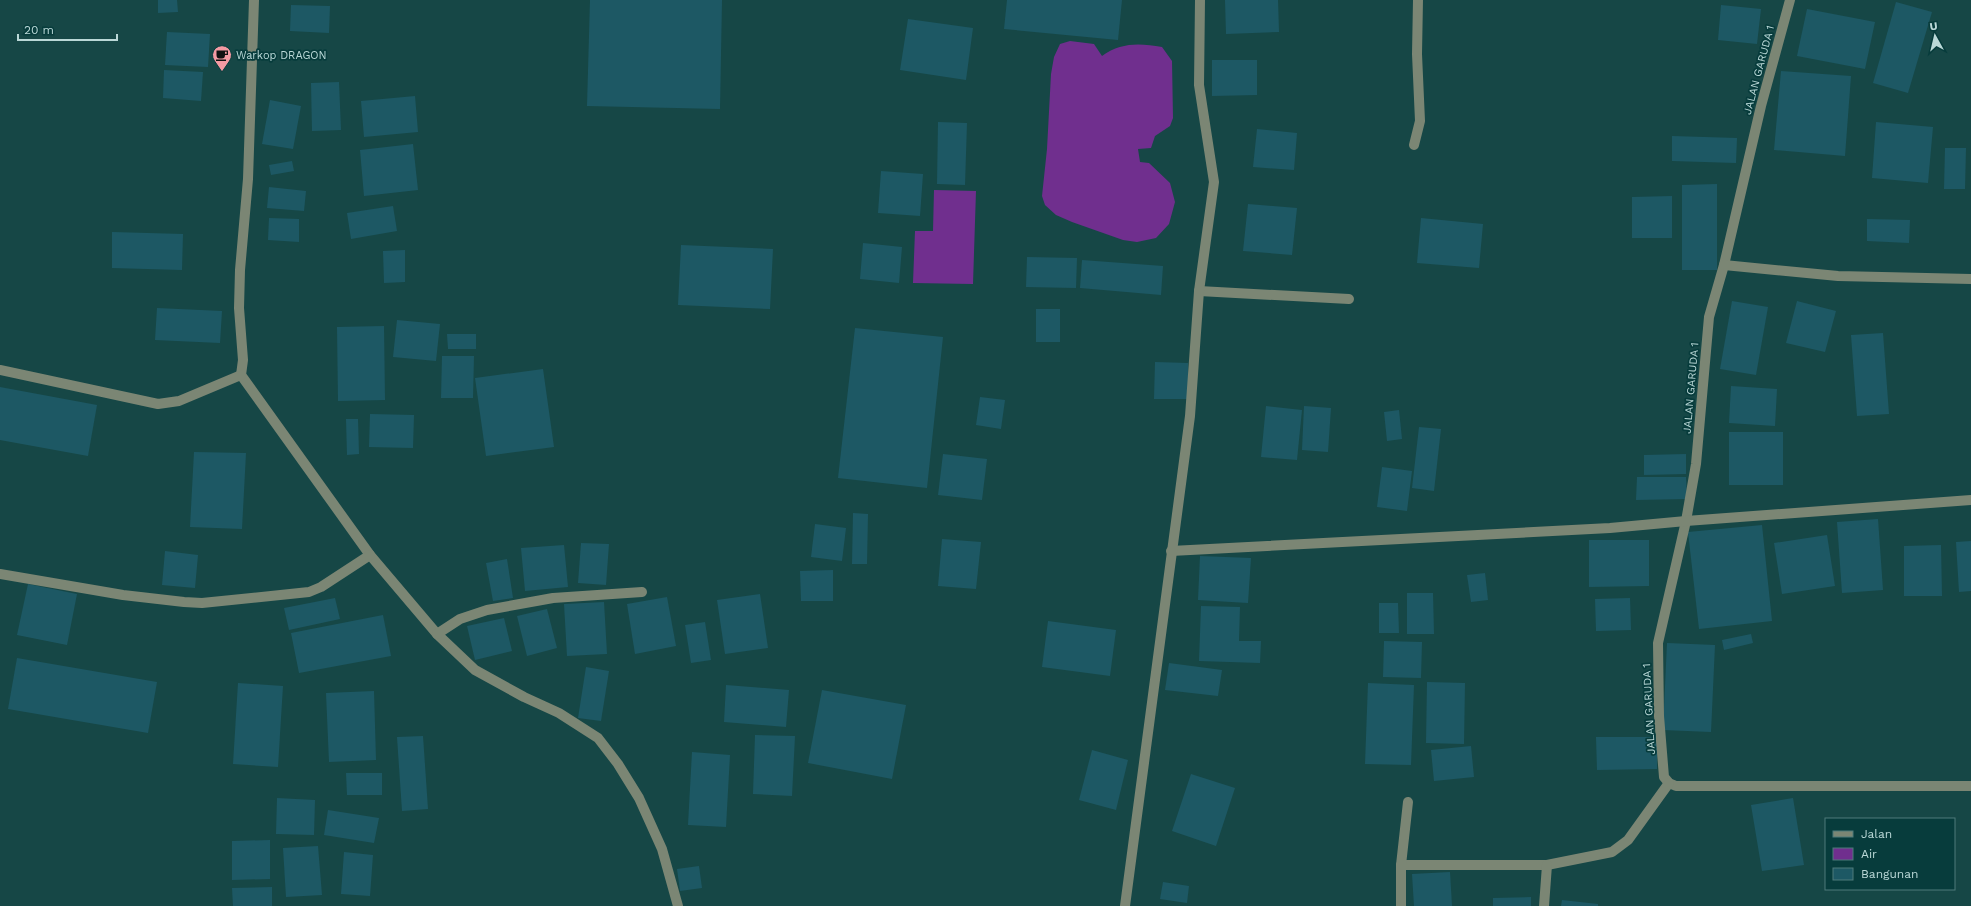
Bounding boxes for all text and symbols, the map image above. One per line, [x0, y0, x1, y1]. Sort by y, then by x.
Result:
scale bar [18, 16, 117, 42]
north arrow [1915, 16, 1955, 56]
text: U [1929, 20, 1939, 34]
text: 20 m [24, 23, 54, 37]
street label: JALAN GARUDA 1 [1741, 24, 1777, 116]
cafe icon: Warkop DRAGON [211, 44, 233, 72]
place label: Warkop DRAGON [236, 49, 327, 62]
street label: JALAN GARUDA 1 [1681, 342, 1701, 434]
street label: JALAN GARUDA 1 [1640, 663, 1658, 755]
legend [1825, 818, 1955, 890]
text: Jalan [1861, 827, 1892, 841]
text: Air [1861, 847, 1877, 861]
text: Bangunan [1861, 867, 1919, 881]

